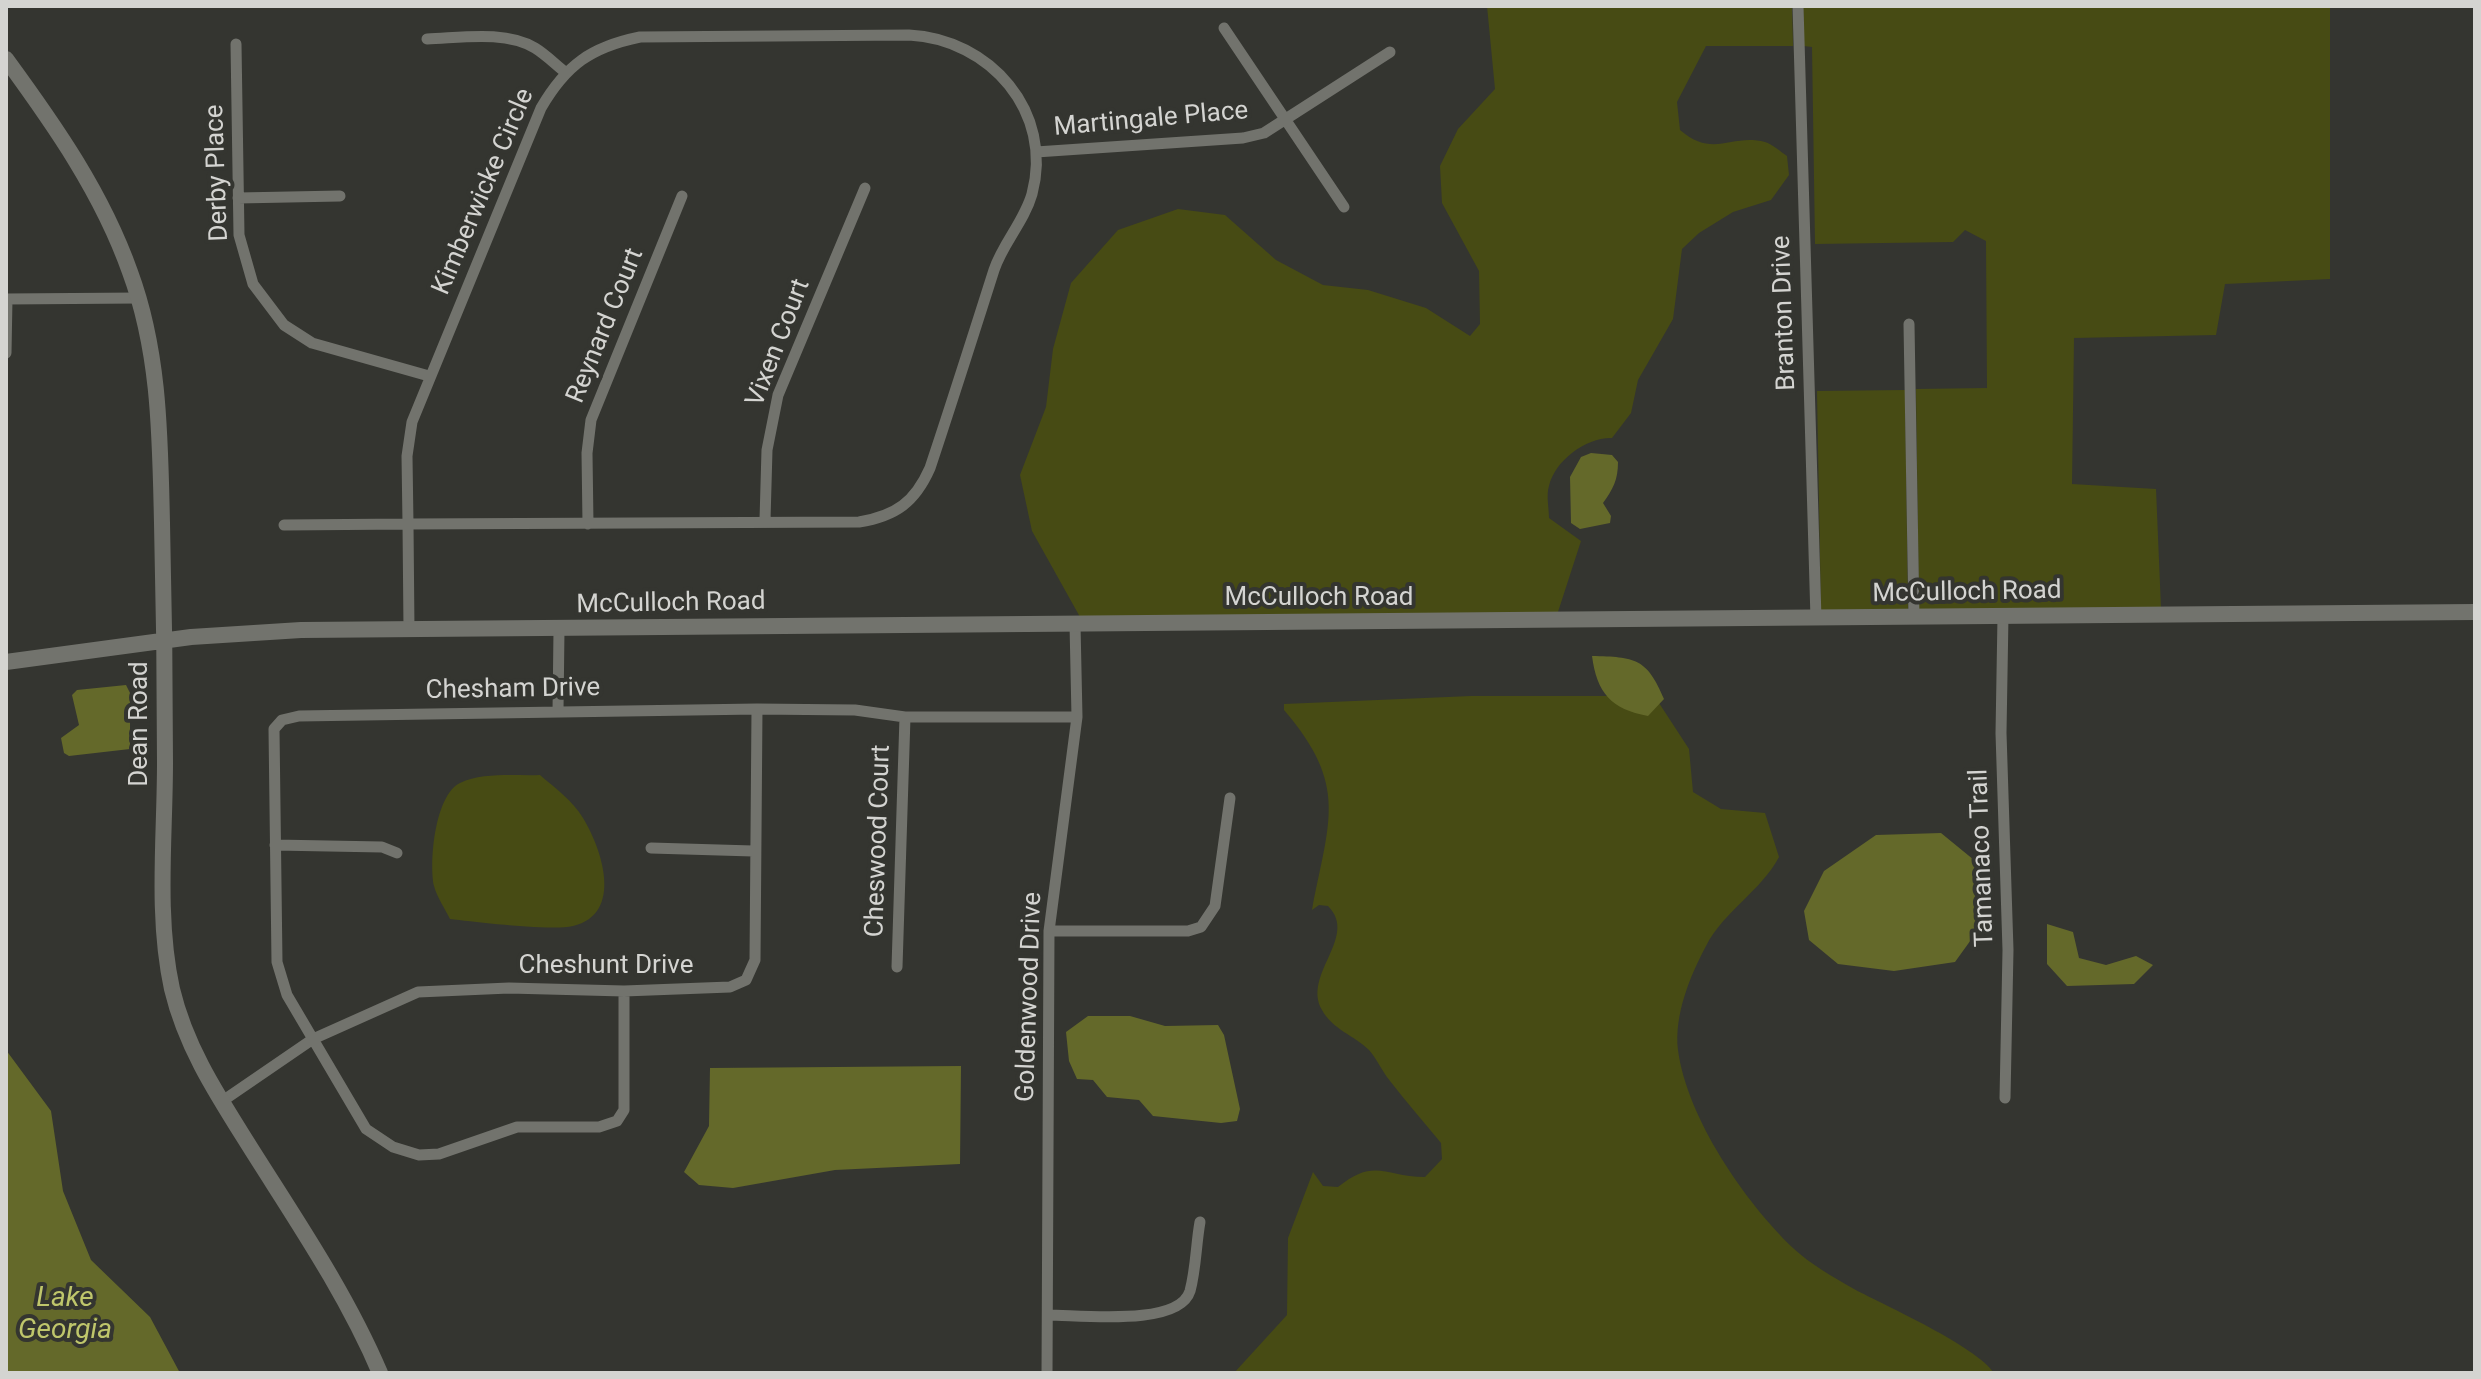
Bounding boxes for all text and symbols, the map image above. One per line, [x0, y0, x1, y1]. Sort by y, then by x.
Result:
street label: Kimberwicke Circle [426, 84, 542, 300]
street label: Martingale Place [1052, 96, 1250, 144]
street label: Derby Place [200, 104, 236, 242]
street label: Branton Drive [1767, 235, 1803, 391]
street label: Reynard Court [561, 244, 651, 408]
street label: Vixen Court [740, 275, 818, 411]
street label: McCulloch Road [1872, 576, 2062, 610]
street label: McCulloch Road [1224, 582, 1414, 614]
street label: McCulloch Road [576, 587, 766, 621]
street label: Dean Road [124, 661, 156, 787]
street label: Chesham Drive [425, 673, 601, 707]
street label: Cheswood Court [860, 744, 898, 938]
street label: Tamanaco Trail [1964, 768, 2002, 948]
street label: Goldenwood Drive [1011, 891, 1049, 1103]
street label: Cheshunt Drive [519, 950, 693, 982]
water label: Lake Georgia [18, 1282, 112, 1348]

